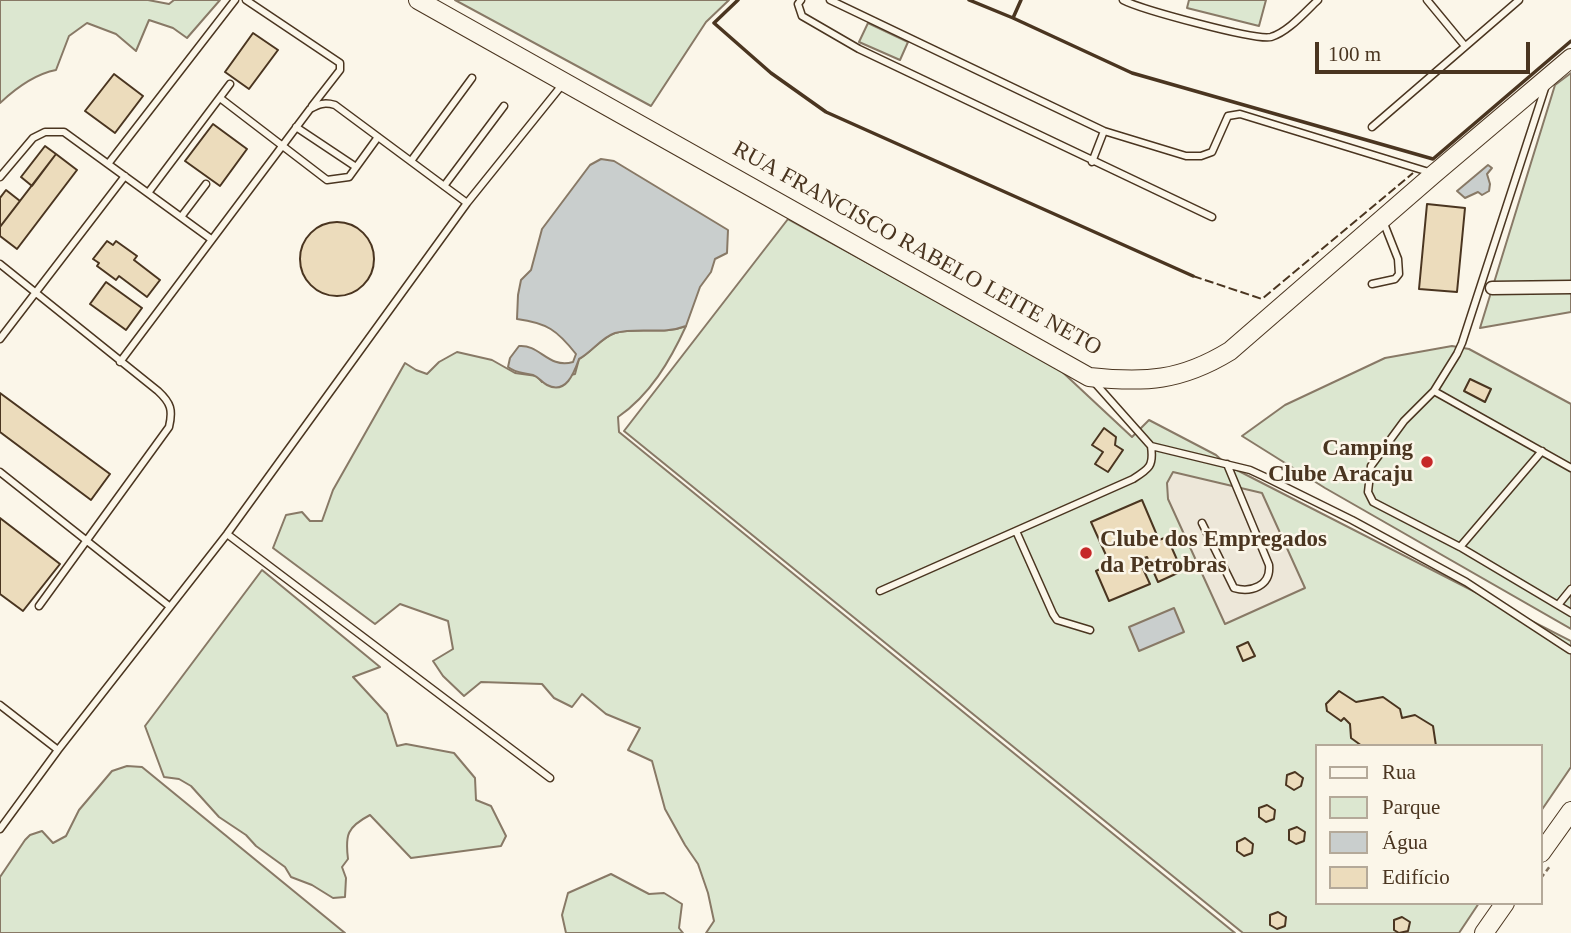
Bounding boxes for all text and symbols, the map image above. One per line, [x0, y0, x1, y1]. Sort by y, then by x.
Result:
scale bar [1319, 28, 1534, 72]
text: 100 m [1328, 42, 1381, 66]
street label: RUA FRANCISCO RABELO LEITE NETO [728, 136, 1106, 362]
place label: Camping Clube Aracaju [1268, 435, 1413, 489]
marker: Camping Clube Aracaju [1419, 454, 1435, 470]
place label: Clube dos Empregados da Petrobras [1100, 526, 1327, 580]
marker: Clube dos Empregados da Petrobras [1078, 545, 1094, 561]
legend [1316, 744, 1543, 905]
text: Rua [1382, 760, 1416, 784]
text: Parque [1382, 795, 1440, 819]
text: Água [1382, 830, 1428, 854]
text: Edifício [1382, 865, 1450, 889]

